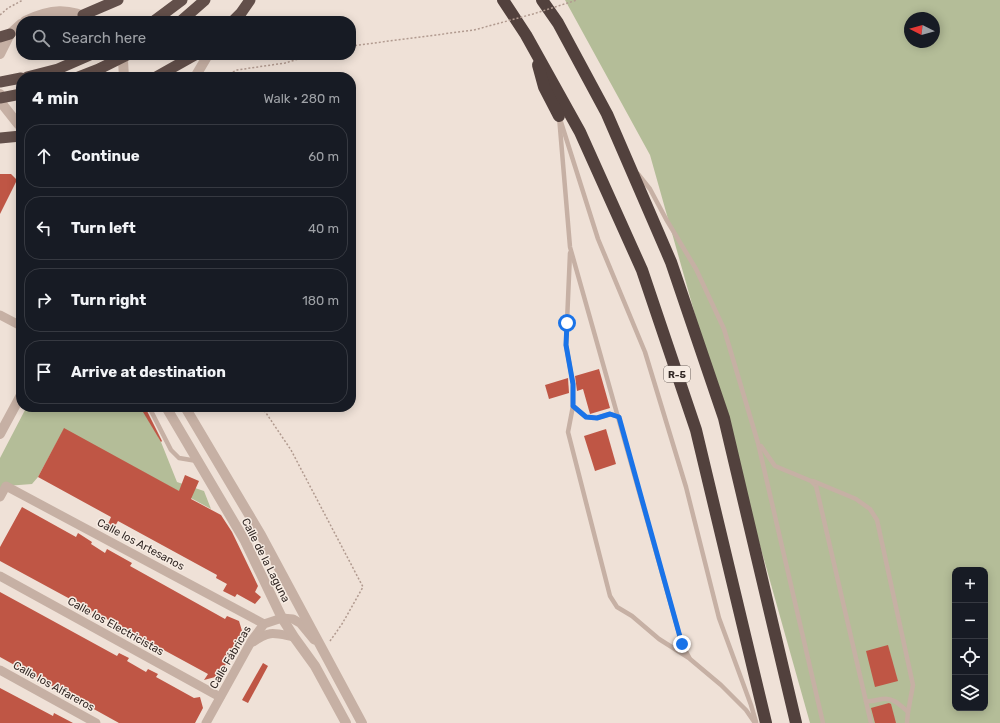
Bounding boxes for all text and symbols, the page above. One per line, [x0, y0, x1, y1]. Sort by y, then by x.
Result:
north arrow [904, 12, 940, 48]
search box [16, 16, 356, 60]
icon: search [30, 27, 52, 49]
text: Search here [62, 29, 146, 47]
text: 4 min [32, 88, 79, 108]
text: Walk · 280 m [263, 91, 340, 106]
icon: ahead [33, 145, 55, 167]
text: Continue [71, 147, 140, 165]
text: 60 m [308, 149, 339, 164]
icon: left [33, 217, 55, 239]
text: Turn left [71, 219, 136, 237]
text: 40 m [308, 221, 339, 236]
icon: right [33, 289, 55, 311]
text: Turn right [71, 291, 146, 309]
text: 180 m [302, 293, 339, 308]
route start [558, 314, 576, 332]
icon: arrive [33, 361, 55, 383]
text: Arrive at destination [71, 363, 226, 381]
road number: R-5 [664, 366, 690, 382]
street label: Calle los Artesanos [95, 516, 187, 573]
street label: Calle de la Laguna [239, 516, 292, 604]
map controls [952, 567, 988, 711]
button: + [952, 567, 988, 603]
street label: Calle los Electricistas [65, 595, 166, 658]
button: − [952, 603, 988, 639]
street label: Calle Fábricas [207, 623, 254, 691]
route end [673, 635, 691, 653]
button: locate [952, 639, 988, 675]
street label: Calle los Alfareros [11, 659, 97, 714]
button: layers [952, 675, 988, 711]

